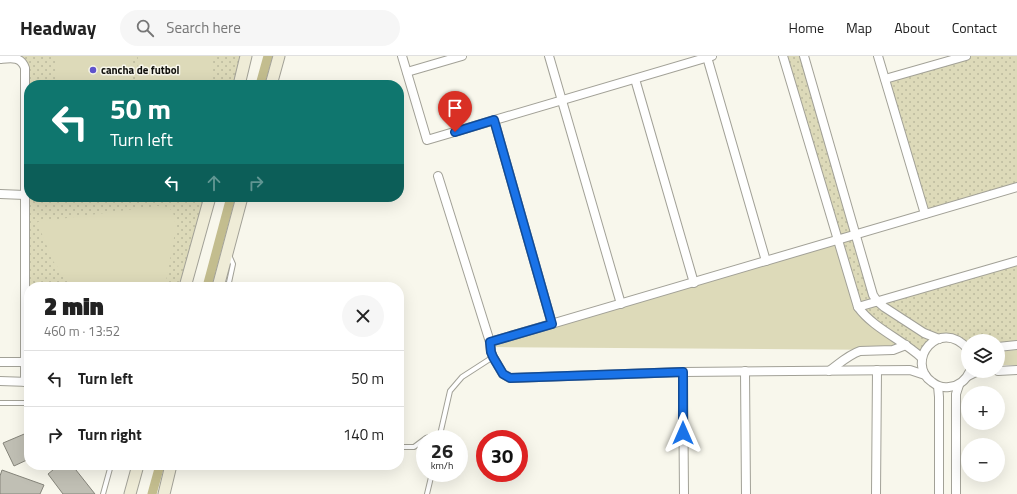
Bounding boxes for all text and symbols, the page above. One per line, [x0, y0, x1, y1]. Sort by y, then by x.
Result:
search box [120, 10, 400, 46]
text: Headway [20, 13, 96, 42]
text: Search here [166, 16, 241, 39]
icon: search [134, 17, 156, 39]
text: Home [789, 17, 824, 38]
text: Map [846, 17, 872, 38]
text: About [894, 17, 930, 38]
text: Contact [952, 17, 997, 38]
place label: cancha de futbol [101, 62, 180, 78]
marker: cancha de futbol [88, 65, 98, 75]
text: 50 m [110, 87, 171, 130]
pin [438, 91, 472, 132]
icon: left [44, 96, 96, 148]
icon: arrive [444, 97, 466, 119]
text: Turn left [110, 126, 173, 153]
icon: left [161, 172, 183, 194]
icon: ahead [203, 172, 225, 194]
icon: right [245, 172, 267, 194]
text: 2 min [44, 288, 104, 324]
button: close [342, 295, 384, 337]
text: 460 m · 13:52 [44, 321, 120, 341]
map controls [961, 334, 1005, 482]
button: layers [961, 334, 1005, 378]
text: Turn left [78, 367, 133, 390]
text: 50 m [351, 367, 384, 390]
icon: left [44, 368, 66, 390]
button: + [961, 386, 1005, 430]
position arrow [662, 412, 704, 454]
text: Turn right [78, 423, 142, 446]
text: 140 m [343, 423, 384, 446]
icon: right [44, 424, 66, 446]
speed limit sign: 30 [476, 430, 528, 482]
text: 26 [431, 435, 453, 466]
button: − [961, 438, 1005, 482]
text: km/h [431, 458, 453, 473]

